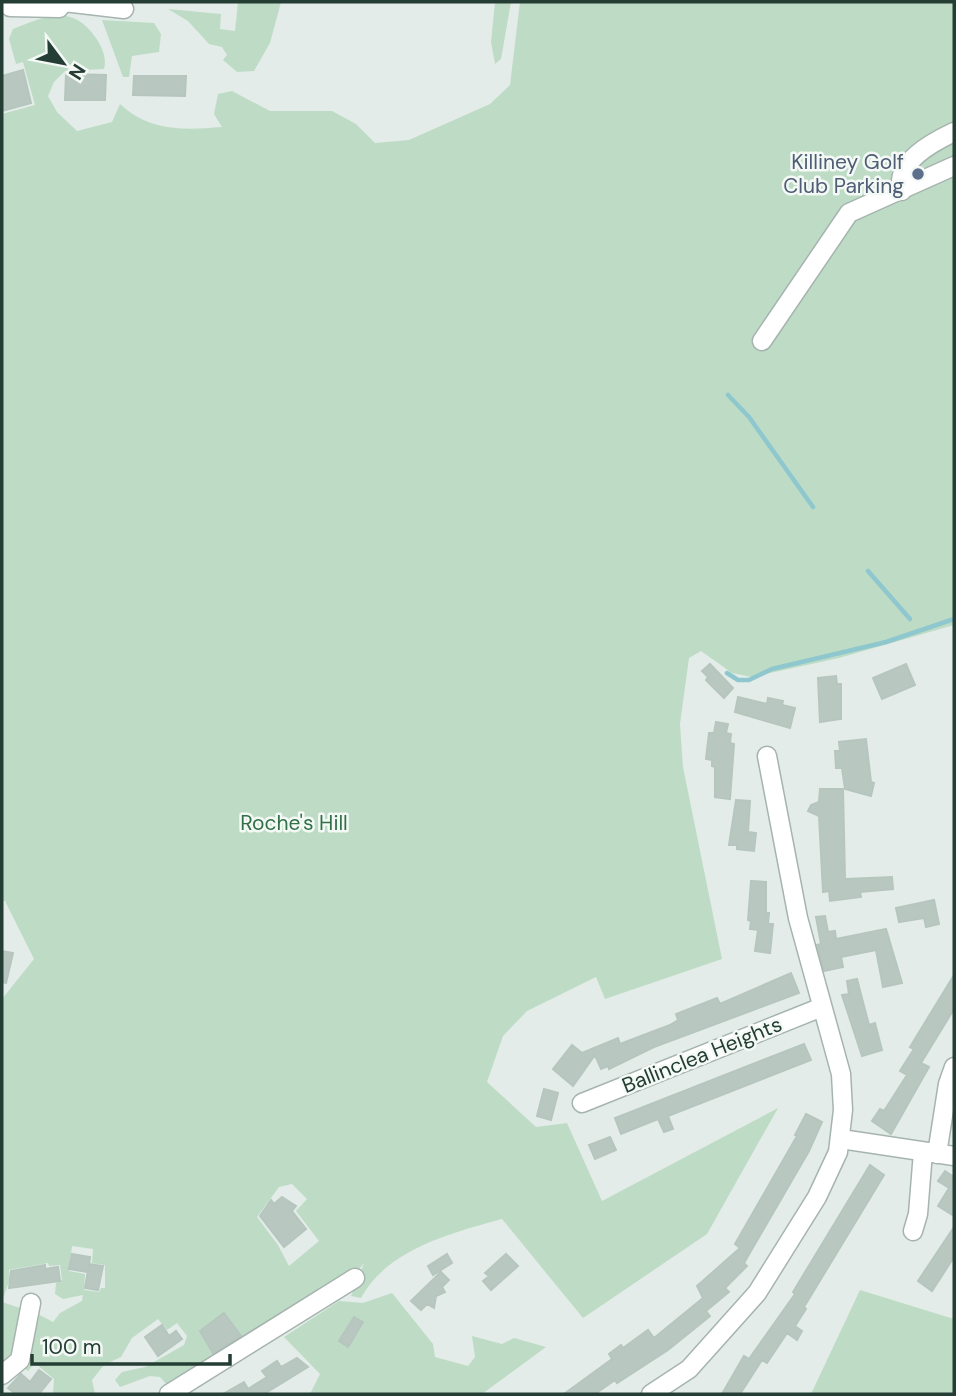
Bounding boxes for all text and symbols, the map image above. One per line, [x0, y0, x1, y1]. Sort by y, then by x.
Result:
north arrow [28, 28, 98, 98]
text: N [63, 59, 91, 84]
place label: Killiney Golf Club Parking [783, 148, 904, 200]
marker: Killiney Golf Club Parking [910, 166, 926, 182]
park label: Roche's Hill [240, 809, 348, 837]
street label: Ballinclea Heights [618, 1010, 786, 1100]
scale bar [32, 1322, 229, 1366]
text: 100 m [42, 1333, 102, 1361]

